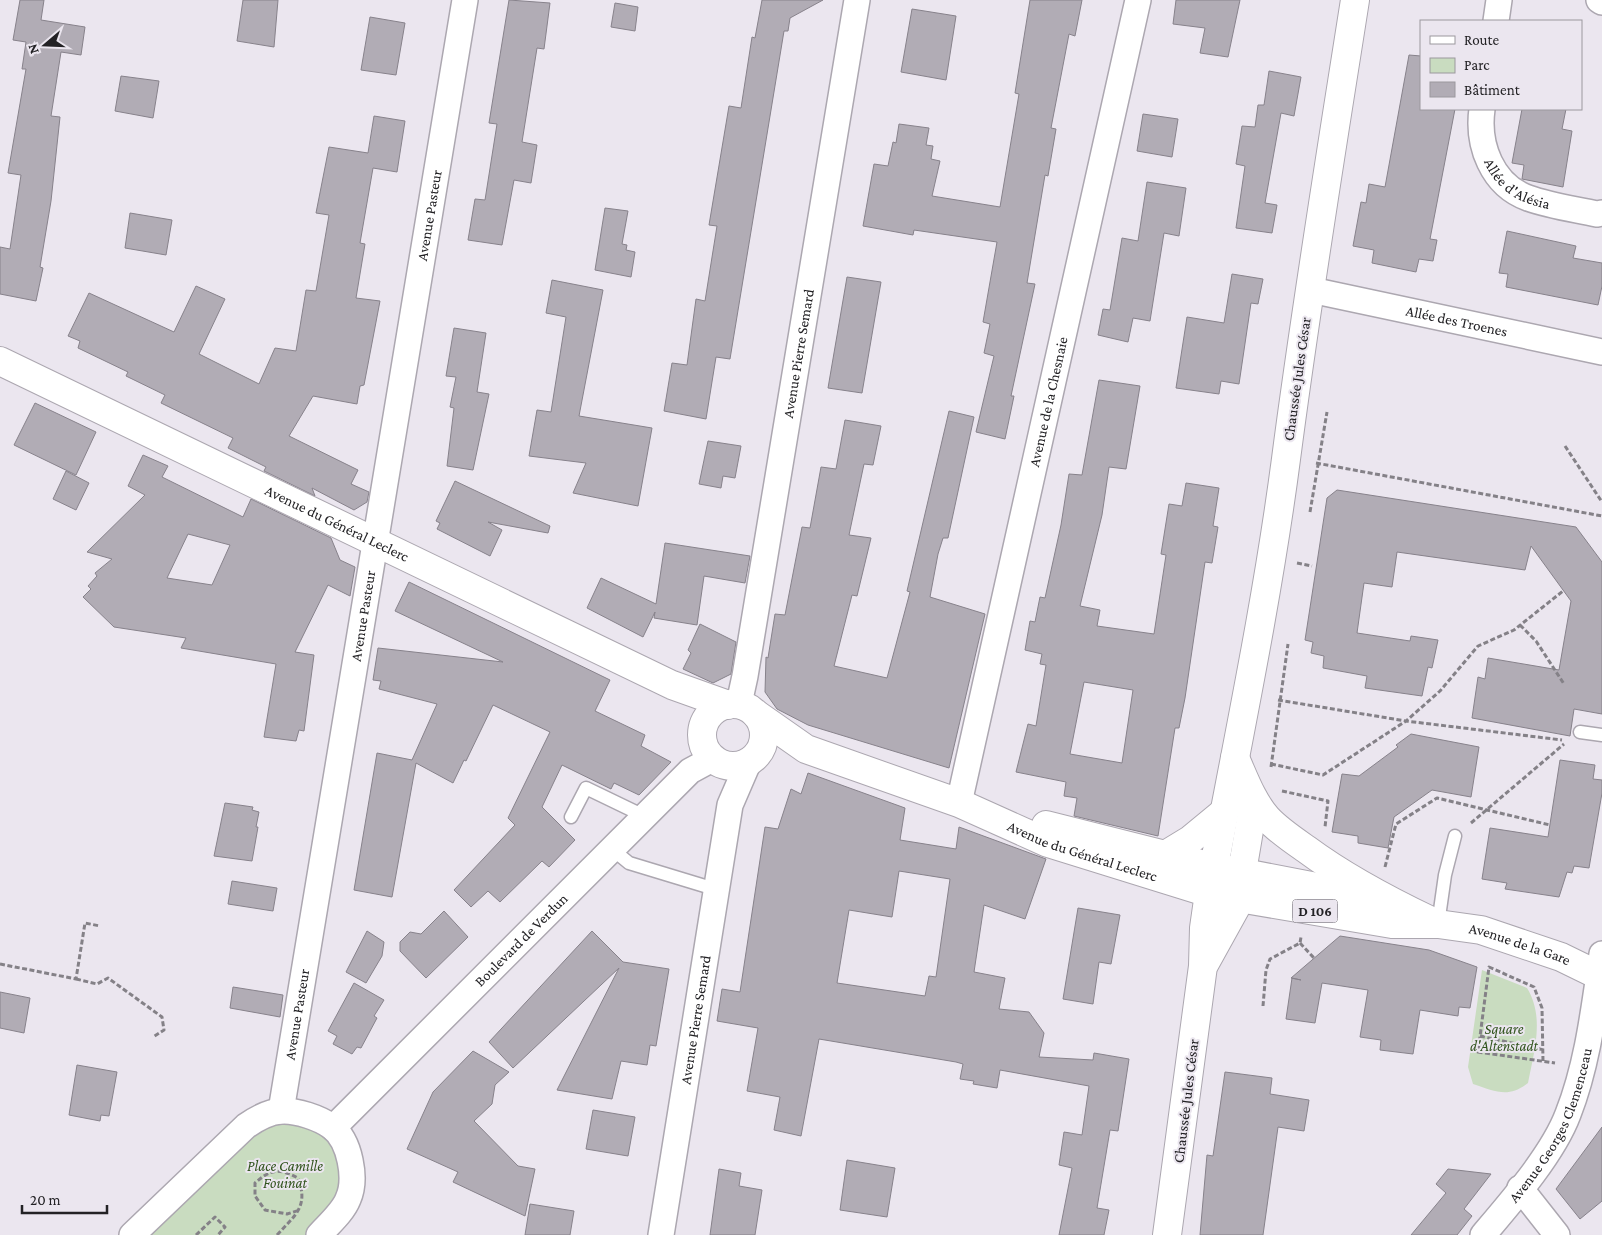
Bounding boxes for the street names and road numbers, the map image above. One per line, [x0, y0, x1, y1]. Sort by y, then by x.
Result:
street label: Allée d'Alésia [1481, 156, 1552, 212]
street label: Avenue Pasteur [414, 168, 445, 262]
street label: Avenue Pierre Semard [780, 288, 817, 419]
street label: Allée des Troenes [1404, 302, 1509, 340]
street label: Chaussée Jules César [1280, 315, 1315, 442]
street label: Avenue de la Chesnaie [1026, 335, 1071, 469]
street label: Avenue du Général Leclerc [263, 482, 412, 565]
street label: Avenue Pasteur [348, 568, 379, 662]
street label: Avenue du Général Leclerc [1005, 818, 1160, 885]
street label: Boulevard de Verdun [471, 890, 571, 990]
road number: D 106 [1292, 899, 1338, 922]
street label: Avenue de la Gare [1468, 920, 1573, 969]
street label: Avenue Pierre Semard [677, 954, 714, 1085]
street label: Avenue Pasteur [282, 967, 313, 1061]
street label: Chaussée Jules César [1170, 1037, 1203, 1164]
street label: Avenue Georges Clemenceau [1506, 1047, 1595, 1206]

